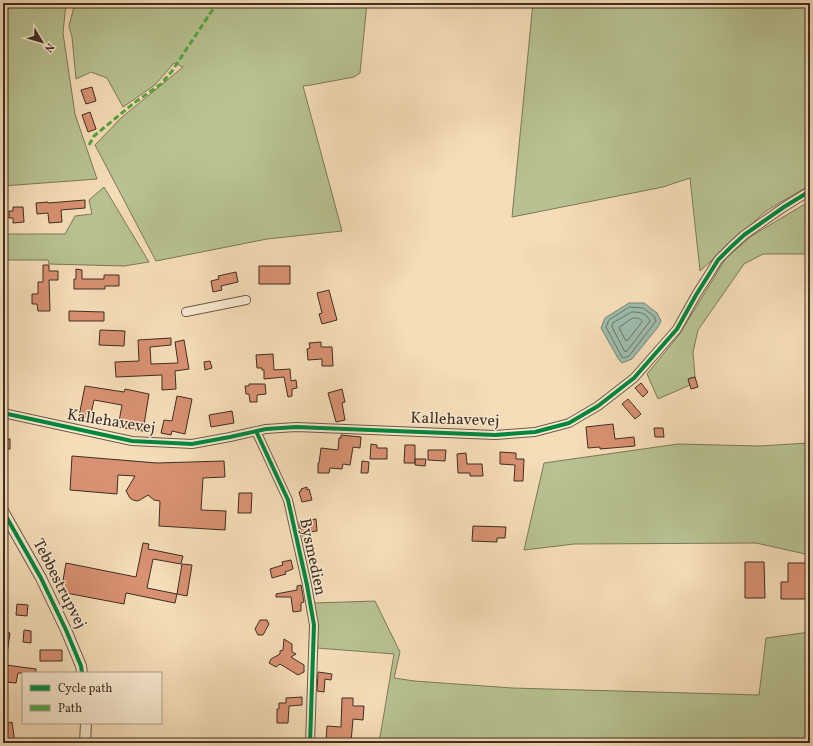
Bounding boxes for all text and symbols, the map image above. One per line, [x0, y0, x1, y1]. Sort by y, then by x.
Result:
north arrow [22, 22, 62, 62]
text: N [40, 39, 57, 55]
street label: Kallehavevej [65, 404, 157, 440]
street label: Kallehavevej [410, 407, 500, 433]
street label: Bysmedien [293, 516, 331, 598]
street label: Tebbestrupvej [27, 535, 91, 633]
legend [22, 672, 162, 724]
text: Cycle path [58, 681, 113, 697]
text: Path [58, 701, 82, 717]

